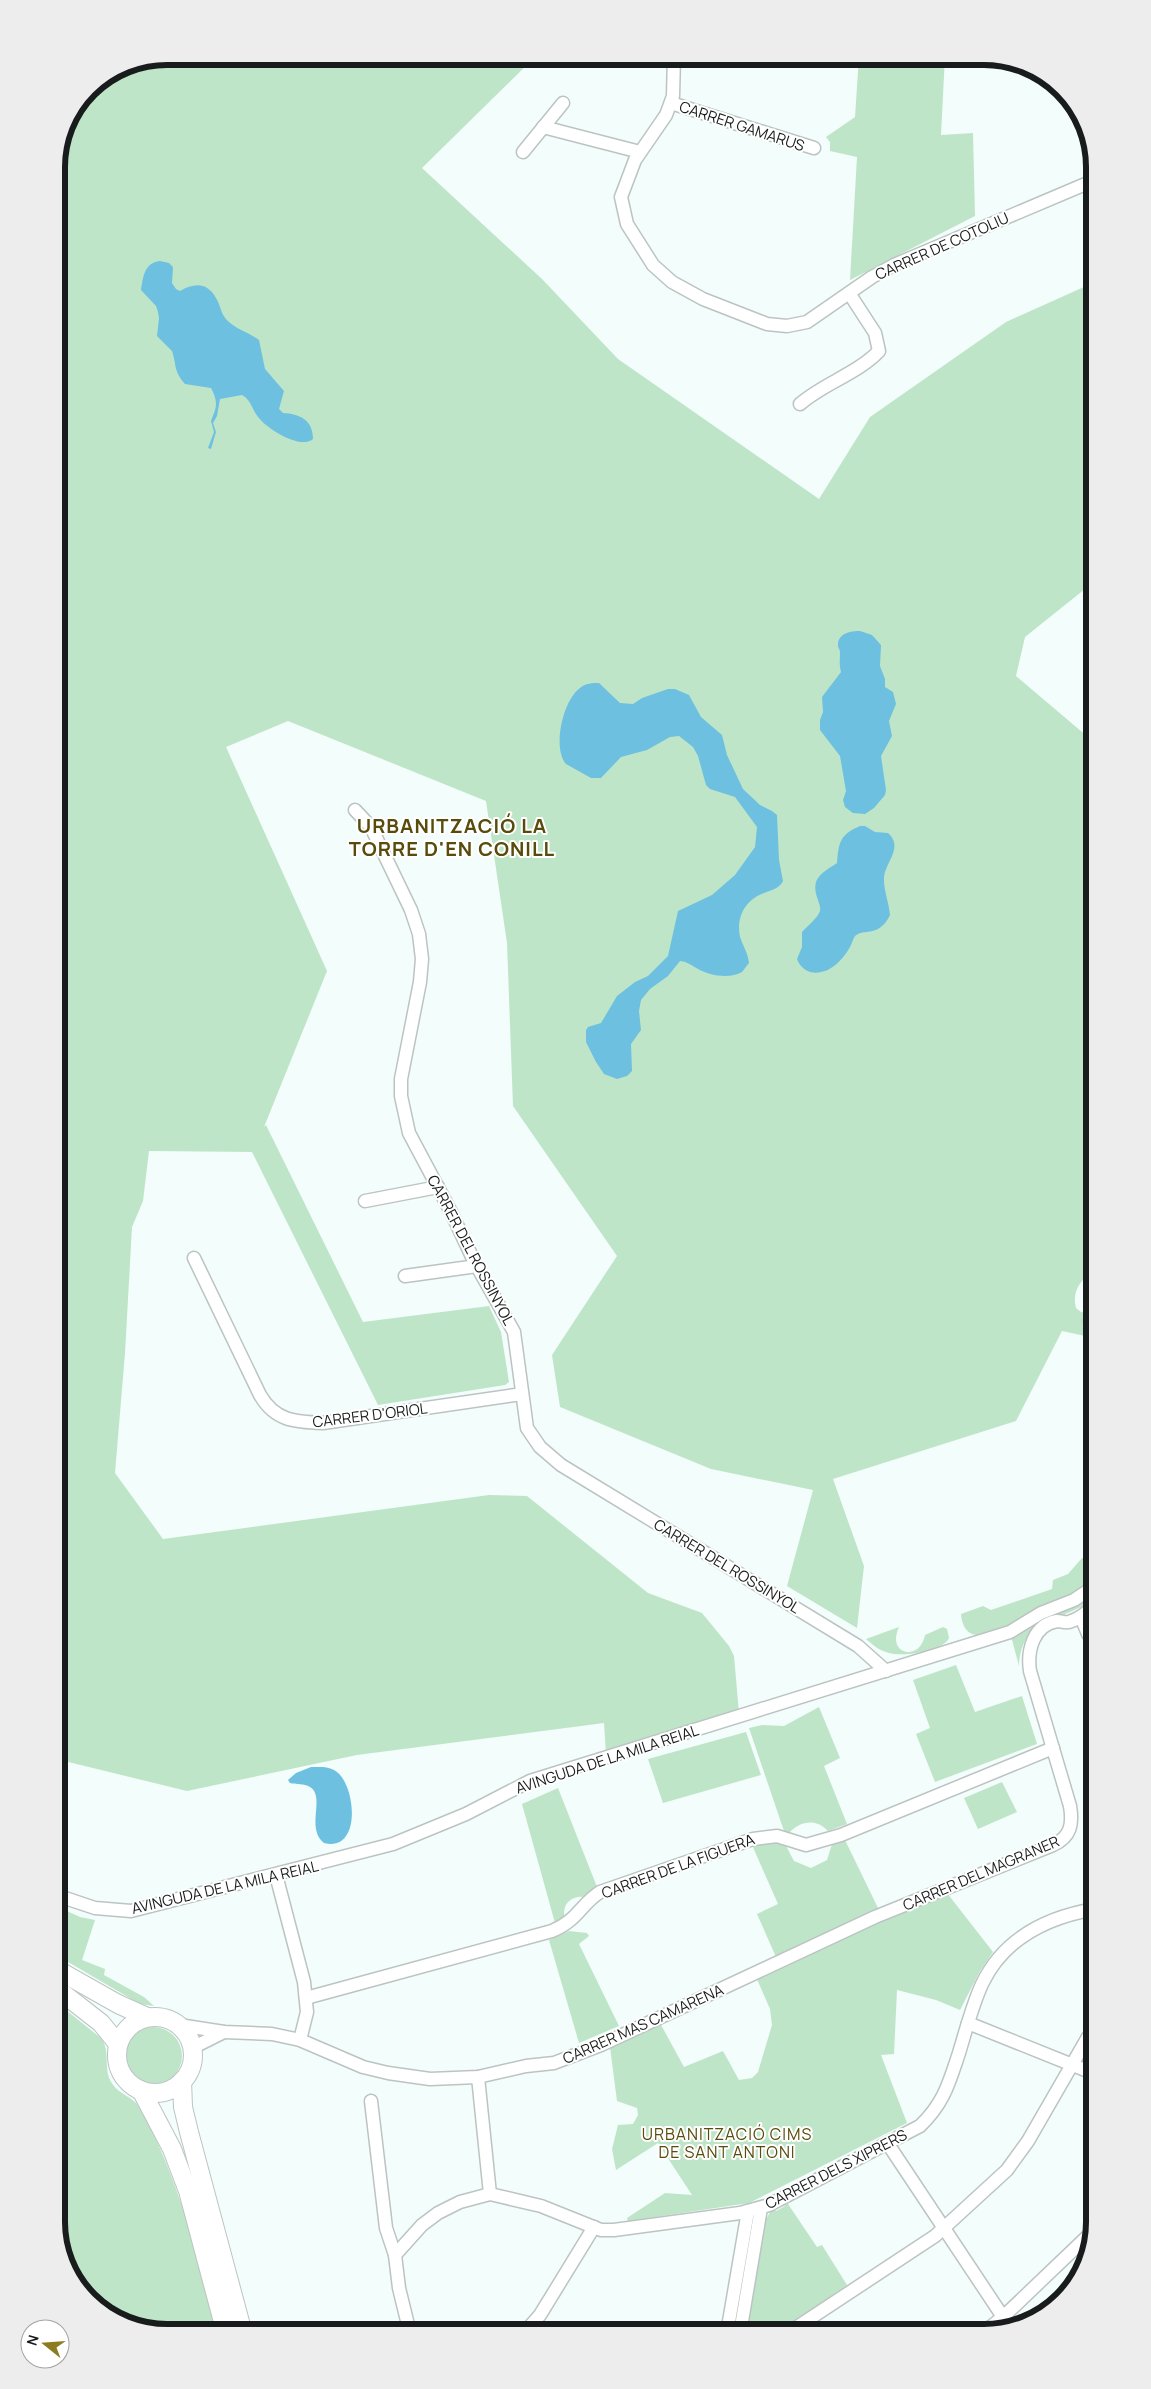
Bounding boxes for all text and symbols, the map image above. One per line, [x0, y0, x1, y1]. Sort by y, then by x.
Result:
street label: CARRER GAMARUS [677, 96, 807, 156]
street label: CARRER DE COTOLIU [872, 207, 1012, 285]
district label: URBANITZACIÓ LA TORRE D'EN CONILL [349, 812, 555, 862]
street label: CARRER DEL ROSSINYOL [422, 1171, 520, 1329]
street label: CARRER D'ORIOL [311, 1398, 429, 1432]
street label: CARRER DEL ROSSINYOL [650, 1514, 804, 1618]
street label: AVINGUDA DE LA MILA REIAL [513, 1719, 702, 1799]
street label: CARRER DE LA FIGUERA [599, 1828, 758, 1903]
street label: CARRER DEL MAGRANER [900, 1831, 1062, 1915]
street label: AVINGUDA DE LA MILA REIAL [129, 1855, 321, 1919]
street label: CARRER MAS CAMARENA [559, 1979, 727, 2069]
district label: URBANITZACIÓ CIMS DE SANT ANTONI [642, 2123, 812, 2163]
street label: CARRER DELS XIPRERS [761, 2124, 911, 2214]
north arrow [20, 2319, 70, 2369]
text: N [22, 2332, 43, 2348]

